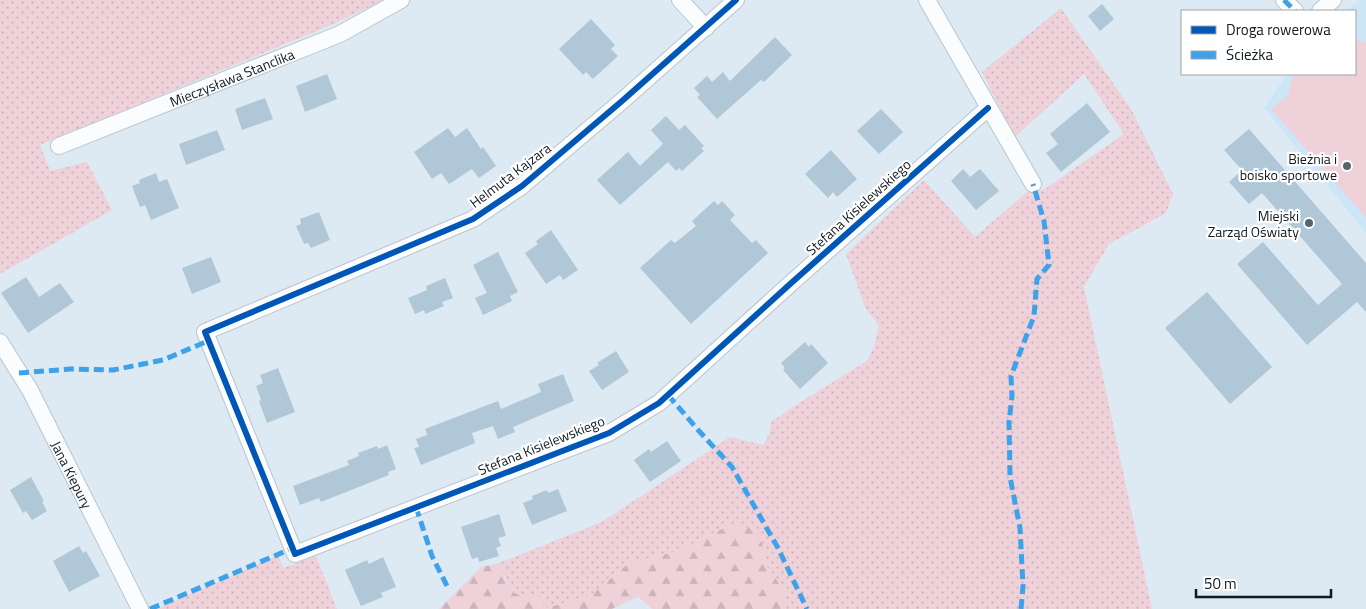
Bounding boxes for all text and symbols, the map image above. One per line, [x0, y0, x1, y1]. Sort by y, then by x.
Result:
legend [1181, 10, 1356, 75]
text: Droga rowerowa [1226, 18, 1331, 41]
street label: Mieczysława Stanclika [166, 43, 297, 111]
text: Ścieżka [1226, 43, 1273, 66]
street label: Helmuta Kajzara [465, 137, 555, 213]
place label: Bieżnia i boisko sportowe [1240, 148, 1337, 185]
street label: Stefana Kisielewskiego [801, 154, 915, 260]
marker: Bieżnia i boisko sportowe [1341, 160, 1353, 172]
place label: Miejski Zarząd Oświaty [1208, 205, 1299, 242]
marker: Miejski Zarząd Oświaty [1303, 217, 1315, 229]
street label: Stefana Kisielewskiego [474, 410, 608, 480]
street label: Jana Kiepury [47, 437, 98, 512]
scale bar [1196, 566, 1331, 598]
text: 50 m [1204, 572, 1237, 595]

